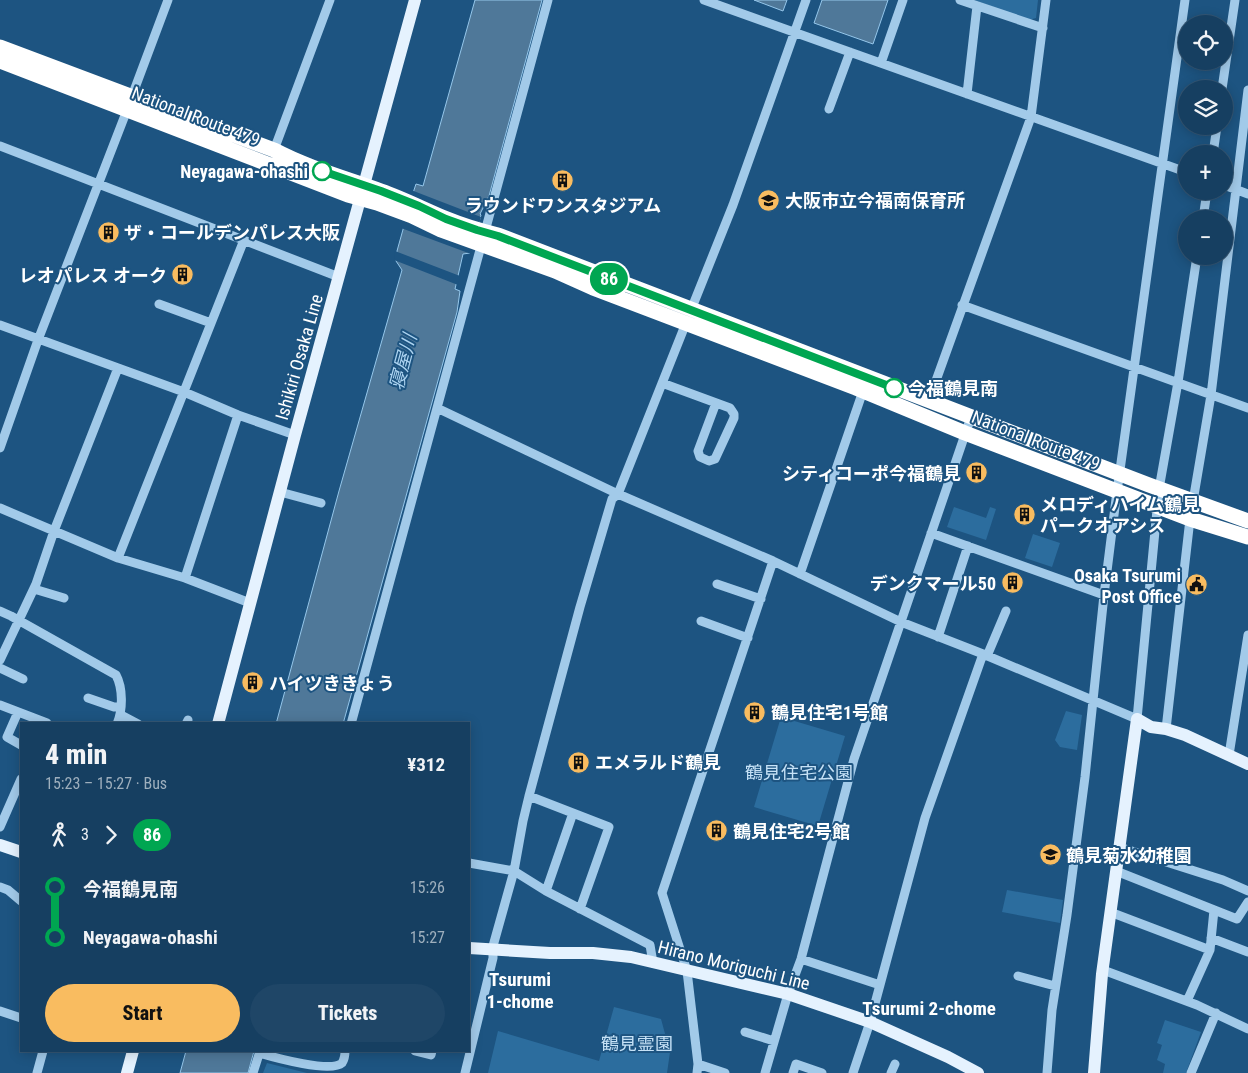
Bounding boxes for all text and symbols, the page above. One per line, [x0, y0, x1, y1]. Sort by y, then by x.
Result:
map controls [1178, 15, 1233, 265]
button: locate [1178, 15, 1233, 70]
button: layers [1178, 80, 1233, 135]
street label: National Route 479 [129, 82, 263, 150]
button: + [1178, 145, 1233, 200]
place label: Neyagawa-ohashi [180, 161, 308, 182]
marker: Neyagawa-ohashi [312, 161, 332, 181]
building icon: ラウンドワンスタジアム [551, 168, 575, 192]
school or university icon: 大阪市立今福南保育所 [757, 188, 781, 212]
place label: 大阪市立今福南保育所 [785, 190, 965, 211]
place label: ラウンドワンスタジアム [465, 195, 661, 216]
button: − [1178, 210, 1233, 265]
building icon: ザ・コールデンパレス大阪 [96, 220, 120, 244]
place label: ザ・コールデンパレス大阪 [124, 222, 340, 243]
building icon: レオパレス オーク [171, 263, 195, 287]
line badge: 86 [586, 263, 632, 295]
place label: レオパレス オーク [19, 265, 167, 286]
text: 86 [600, 268, 618, 289]
street label: Ishikiri Osaka Line [271, 292, 327, 422]
water label: 寝屋川 [385, 330, 422, 393]
marker: 今福鶴見南 [884, 378, 904, 398]
place label: 今福鶴見南 [908, 378, 998, 399]
street label: National Route 479 [969, 406, 1103, 474]
building icon: シティコーポ今福鶴見 [965, 461, 989, 485]
place label: シティコーポ今福鶴見 [782, 463, 961, 484]
place label: メロディハイム鶴見 パークオアシス [1040, 494, 1200, 536]
building icon: メロディハイム鶴見 パークオアシス [1012, 502, 1036, 526]
place label: Osaka Tsurumi Post Office [1074, 565, 1181, 607]
building icon: デンクマール50 [1000, 571, 1024, 595]
place label: デンクマール50 [870, 573, 996, 594]
public building icon: Osaka Tsurumi Post Office [1185, 573, 1209, 597]
building icon: ハイツききょう [241, 671, 265, 695]
place label: ハイツききょう [269, 673, 395, 694]
building icon: 鶴見住宅1号館 [743, 700, 767, 724]
place label: 鶴見住宅1号館 [771, 702, 888, 723]
text: 4 min [45, 738, 107, 771]
building icon: エメラルド鶴見 [567, 750, 591, 774]
place label: エメラルド鶴見 [595, 752, 721, 773]
text: ¥312 [407, 753, 445, 776]
park label: 鶴見住宅公園 [745, 762, 853, 783]
text: 15:23 – 15:27 · Bus [45, 774, 167, 793]
building icon: 鶴見住宅2号館 [705, 819, 729, 843]
icon: walk [45, 821, 73, 849]
icon: forward [97, 821, 125, 849]
place label: 鶴見住宅2号館 [733, 821, 850, 842]
text: 86 [143, 824, 161, 845]
text: 3 [81, 825, 89, 844]
school or university icon: 鶴見菊水幼稚園 [1038, 843, 1062, 867]
place label: 鶴見菊水幼稚園 [1066, 845, 1192, 866]
text: 今福鶴見南 [83, 878, 178, 901]
text: 15:26 [410, 878, 445, 897]
text: Neyagawa-ohashi [83, 926, 218, 949]
text: 15:27 [410, 928, 445, 947]
street label: Hirano Moriguchi Line [656, 936, 812, 994]
district label: Tsurumi 1-chome [486, 968, 554, 1013]
button: Start [45, 984, 240, 1042]
button: Tickets [250, 984, 445, 1042]
district label: Tsurumi 2-chome [862, 997, 996, 1020]
park label: 鶴見霊園 [601, 1033, 673, 1054]

